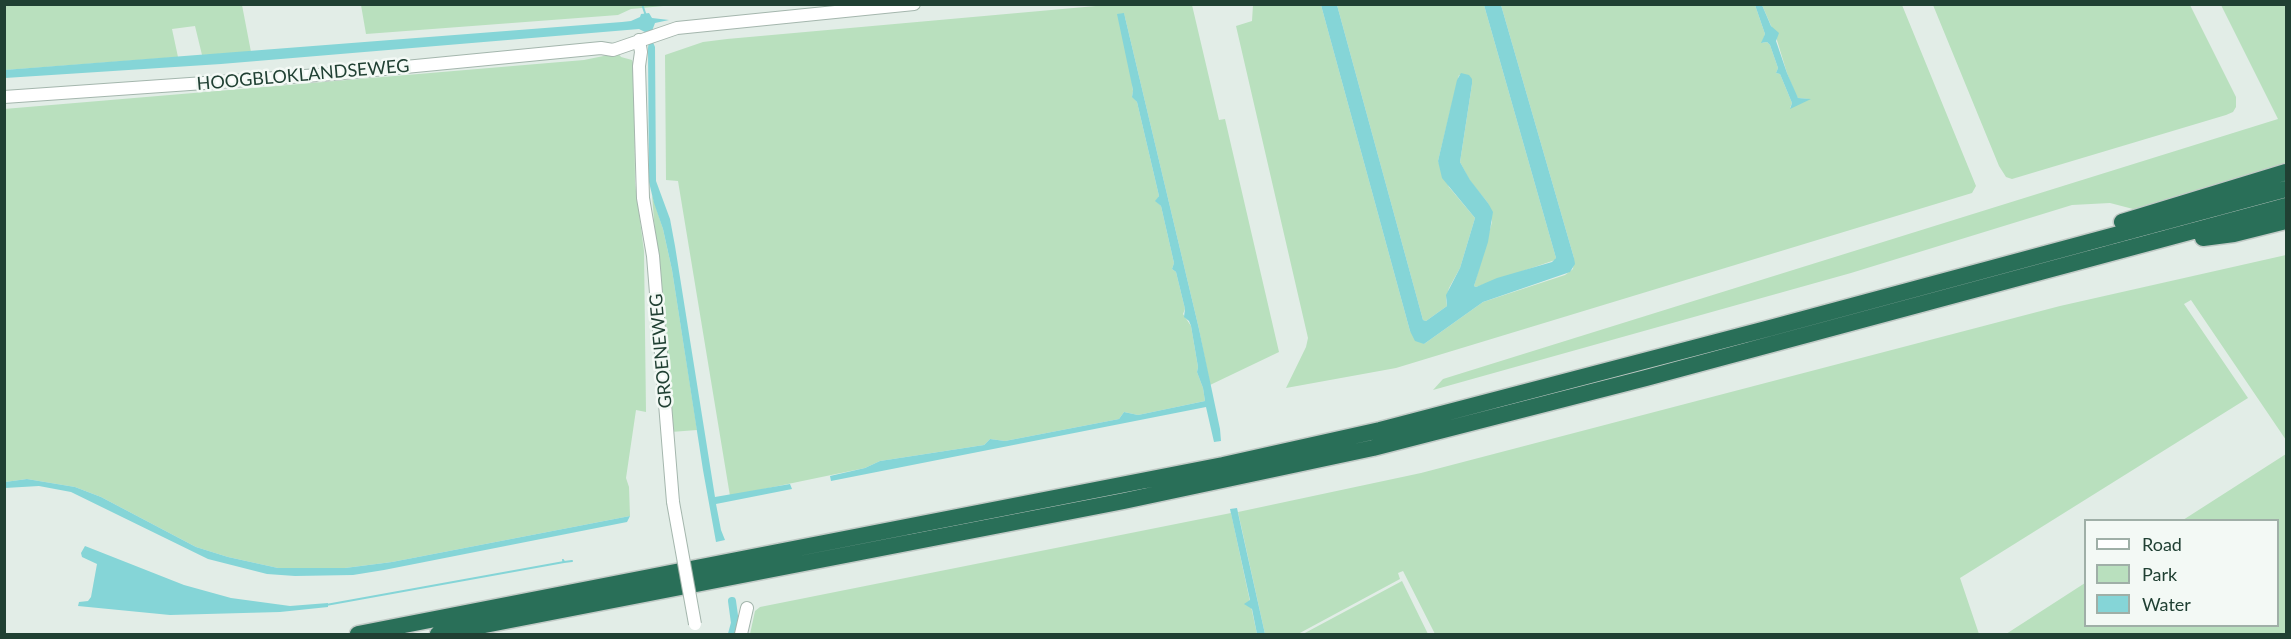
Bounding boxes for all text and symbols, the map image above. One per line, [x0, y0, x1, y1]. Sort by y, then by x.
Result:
street label: HOOGBLOKLANDSEWEG [196, 55, 410, 95]
street label: GROENEWEG [645, 293, 677, 409]
legend [2084, 519, 2279, 627]
text: Road [2142, 533, 2182, 555]
text: Park [2142, 563, 2177, 585]
text: Water [2142, 593, 2191, 615]

